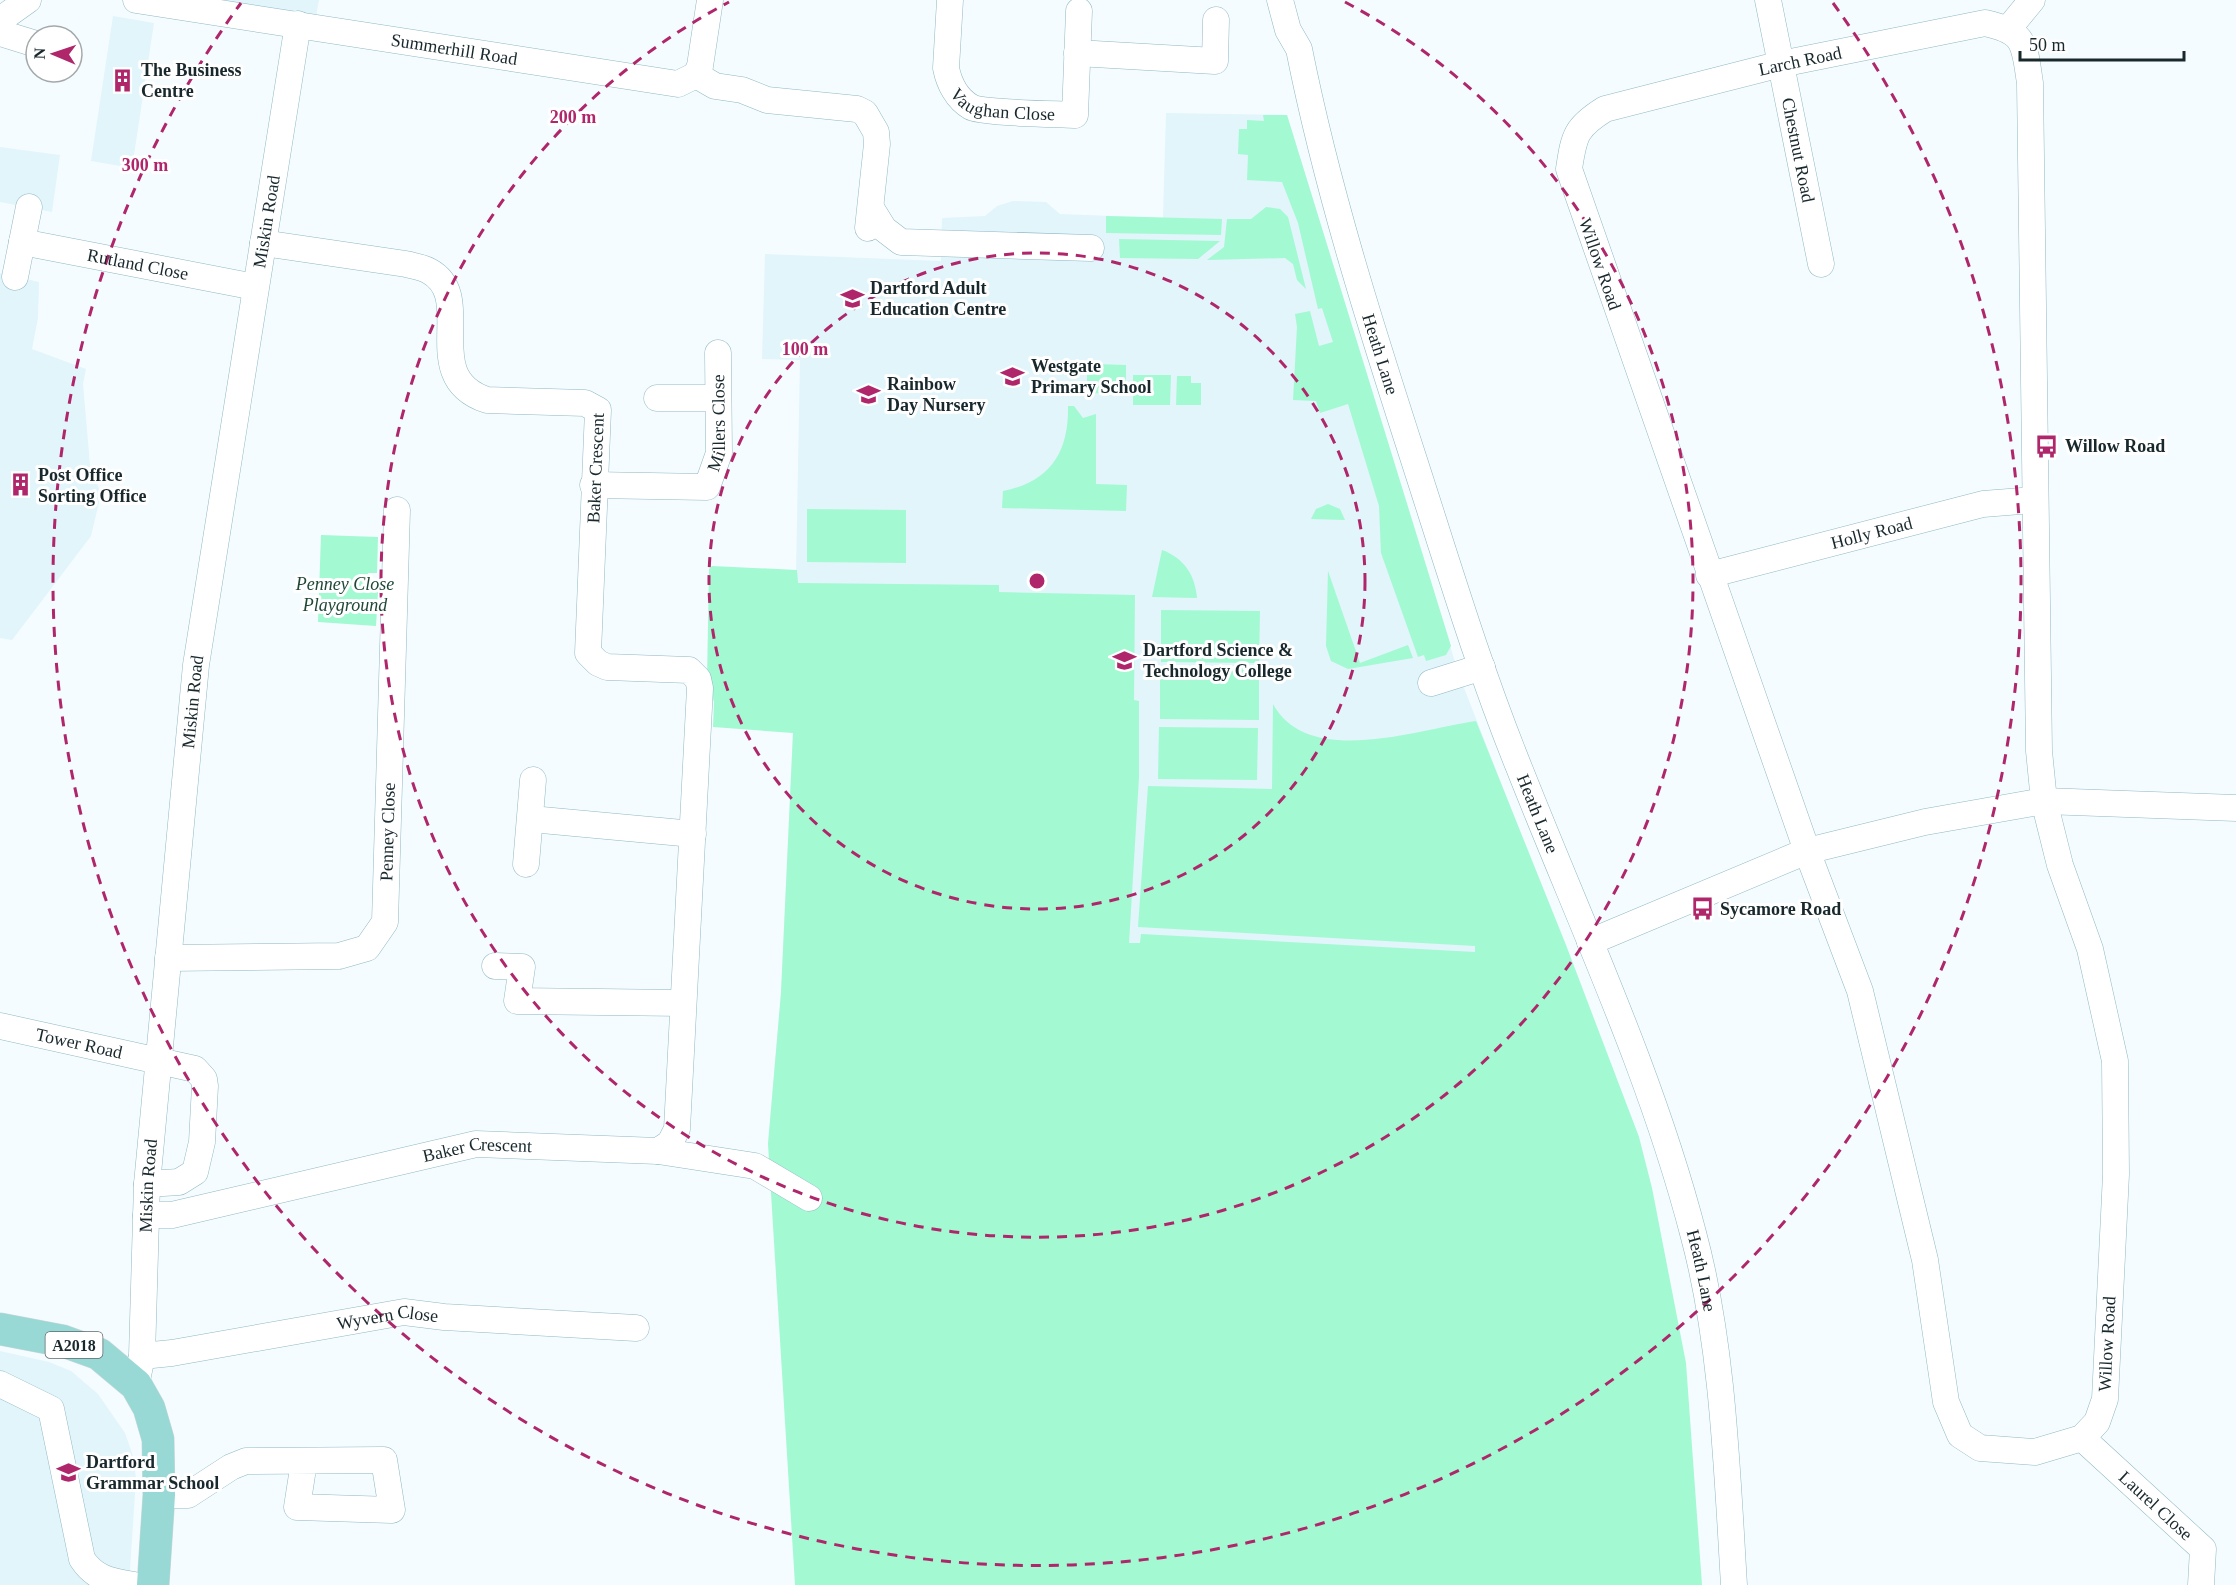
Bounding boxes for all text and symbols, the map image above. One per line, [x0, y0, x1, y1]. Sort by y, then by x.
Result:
north arrow [24, 24, 84, 84]
scale bar [2020, 24, 2184, 62]
street label: Summerhill Road [390, 30, 519, 69]
text: 50 m [2029, 35, 2066, 55]
street label: Larch Road [1757, 42, 1843, 80]
text: N [31, 47, 48, 60]
place label: The Business Centre [141, 60, 242, 101]
building icon: The Business Centre [110, 67, 136, 93]
street label: Vaughan Close [946, 84, 1055, 124]
street label: Chestnut Road [1778, 96, 1818, 204]
text: 200 m [550, 107, 596, 127]
text: 300 m [122, 155, 168, 175]
street label: Miskin Road [249, 174, 284, 269]
street label: Willow Road [1575, 215, 1625, 313]
street label: Rutland Close [86, 245, 190, 284]
place label: Dartford Adult Education Centre [870, 278, 1006, 319]
school or university icon: Dartford Adult Education Centre [839, 285, 865, 311]
street label: Heath Lane [1358, 311, 1402, 397]
text: 100 m [782, 339, 828, 359]
place label: Westgate Primary School [1031, 356, 1151, 397]
school or university icon: Westgate Primary School [1000, 363, 1026, 389]
street label: Millers Close [703, 374, 729, 474]
place label: Rainbow Day Nursery [887, 374, 985, 415]
school or university icon: Rainbow Day Nursery [856, 381, 882, 407]
street label: Baker Crescent [583, 412, 608, 524]
bus stop icon: Willow Road [2034, 433, 2060, 459]
place label: Willow Road [2065, 436, 2165, 456]
place label: Post Office Sorting Office [38, 465, 146, 506]
building icon: Post Office Sorting Office [7, 472, 33, 498]
street label: Holly Road [1829, 513, 1915, 553]
centre of rings [1027, 571, 1047, 591]
park label: Penney Close Playground [295, 574, 394, 615]
place label: Dartford Science & Technology College [1143, 640, 1293, 681]
school or university icon: Dartford Science & Technology College [1112, 647, 1138, 673]
street label: Miskin Road [178, 654, 207, 749]
street label: Heath Lane [1513, 771, 1563, 856]
street label: Penney Close [376, 782, 399, 881]
bus stop icon: Sycamore Road [1689, 896, 1715, 922]
place label: Sycamore Road [1720, 899, 1841, 919]
street label: Tower Road [34, 1024, 124, 1063]
street label: Baker Crescent [421, 1133, 532, 1166]
street label: Miskin Road [136, 1138, 161, 1233]
street label: Heath Lane [1683, 1227, 1720, 1313]
street label: Willow Road [2095, 1296, 2119, 1392]
street label: Wyvern Close [335, 1301, 439, 1334]
road number: A2018 [46, 1332, 103, 1358]
place label: Dartford Grammar School [86, 1452, 219, 1493]
school or university icon: Dartford Grammar School [55, 1459, 81, 1485]
street label: Laurel Close [2115, 1467, 2197, 1544]

